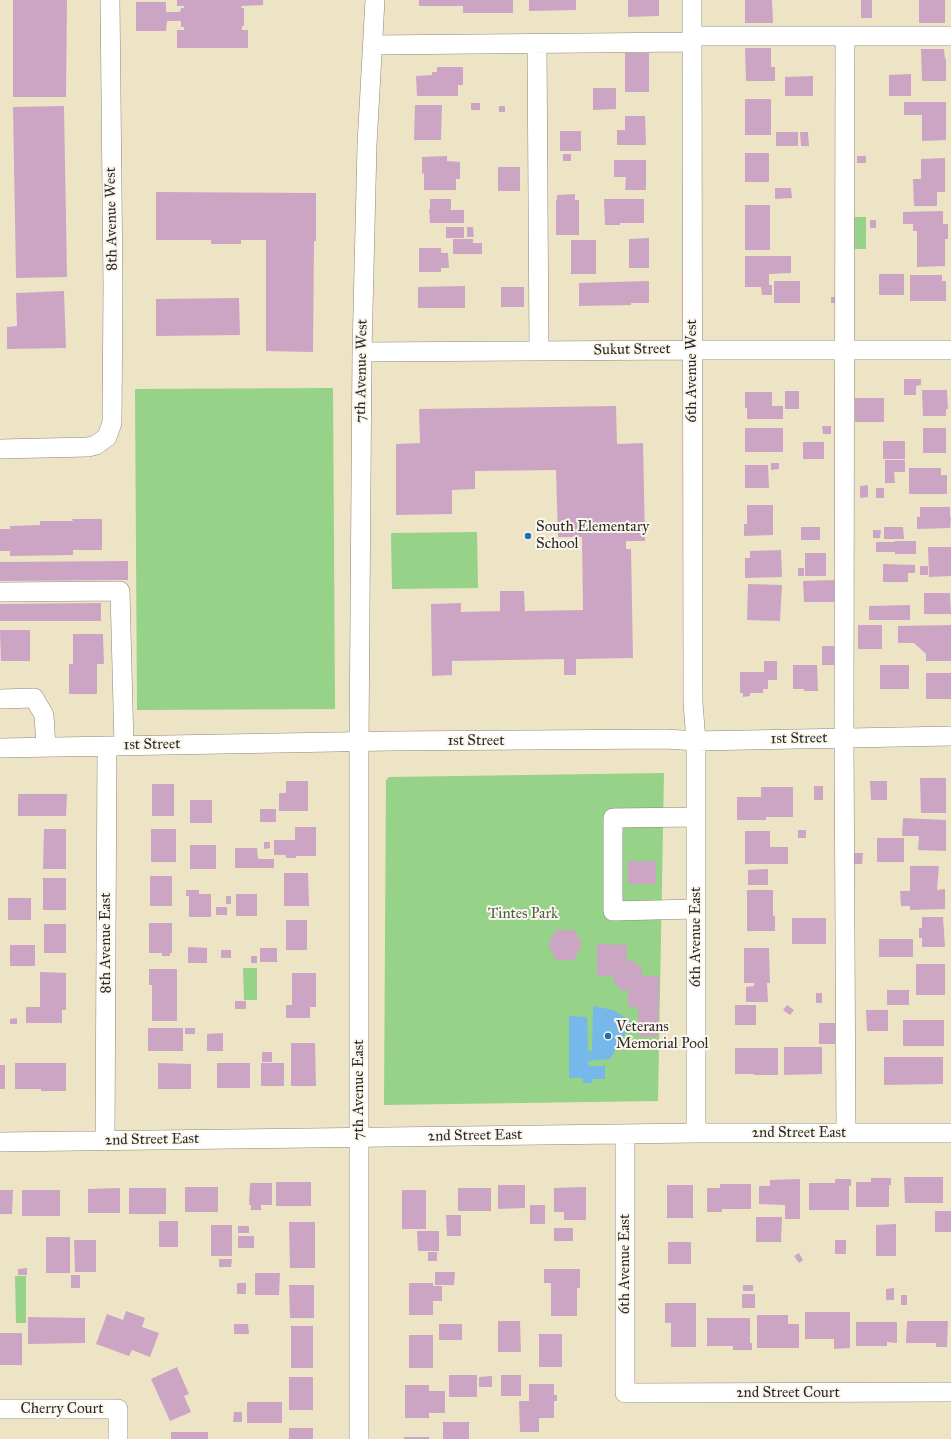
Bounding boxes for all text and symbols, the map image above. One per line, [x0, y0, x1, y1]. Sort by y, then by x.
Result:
street label: 8th Avenue West [102, 167, 122, 271]
street label: 7th Avenue West [352, 319, 372, 423]
street label: 6th Avenue West [683, 319, 701, 423]
street label: Sukut Street [593, 340, 671, 360]
place label: South Elementary School [536, 518, 649, 553]
marker: South Elementary School [523, 531, 533, 541]
street label: 1st Street [770, 730, 828, 748]
street label: 1st Street [447, 732, 505, 750]
street label: 1st Street [123, 736, 181, 754]
street label: 6th Avenue East [687, 887, 705, 987]
street label: 8th Avenue East [97, 893, 115, 993]
park label: Tintes Park [488, 905, 558, 923]
place label: Veterans Memorial Pool [616, 1018, 709, 1053]
marker: Veterans Memorial Pool [603, 1031, 613, 1041]
street label: 7th Avenue East [350, 1039, 368, 1141]
street label: 2nd Street East [752, 1124, 846, 1142]
street label: 2nd Street East [428, 1126, 522, 1146]
street label: 2nd Street East [105, 1130, 199, 1150]
street label: 6th Avenue East [616, 1214, 634, 1314]
street label: 2nd Street Court [736, 1384, 840, 1402]
street label: Cherry Court [20, 1400, 104, 1418]

